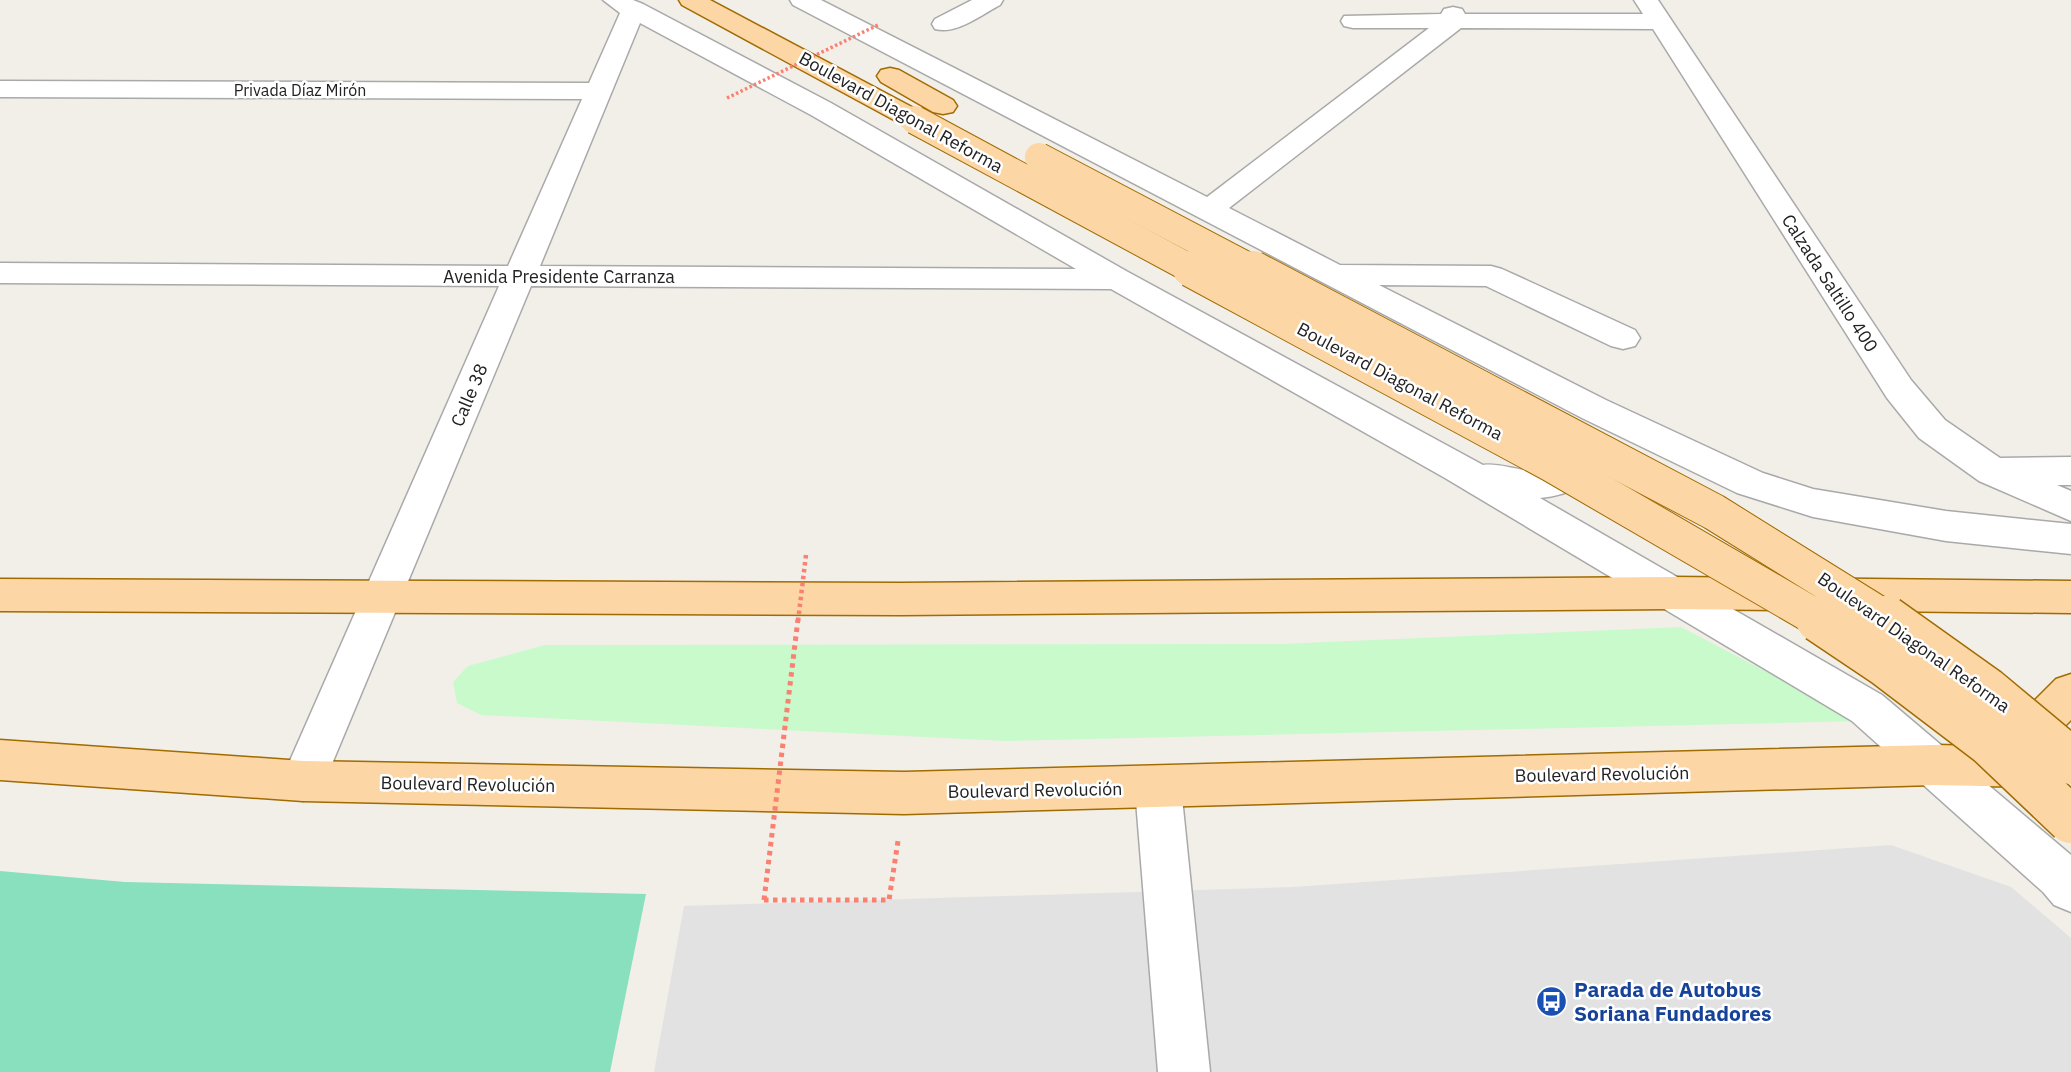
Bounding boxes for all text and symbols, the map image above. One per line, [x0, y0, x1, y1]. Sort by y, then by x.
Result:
street label: Boulevard Diagonal Reforma [795, 46, 1007, 178]
street label: Privada Díaz Mirón [234, 80, 366, 100]
street label: Calzada Saltillo 400 [1777, 210, 1883, 356]
street label: Avenida Presidente Carranza [443, 265, 675, 288]
street label: Boulevard Diagonal Reforma [1293, 317, 1507, 445]
street label: Calle 38 [445, 360, 493, 430]
street label: Boulevard Diagonal Reforma [1813, 567, 2015, 718]
street label: Boulevard Revolución [1514, 761, 1690, 787]
street label: Boulevard Revolución [380, 771, 556, 797]
street label: Boulevard Revolución [947, 777, 1123, 803]
place label: Parada de Autobus Soriana Fundadores [1574, 975, 1772, 1027]
bus stop icon: Parada de Autobus Soriana Fundadores [1534, 984, 1568, 1018]

